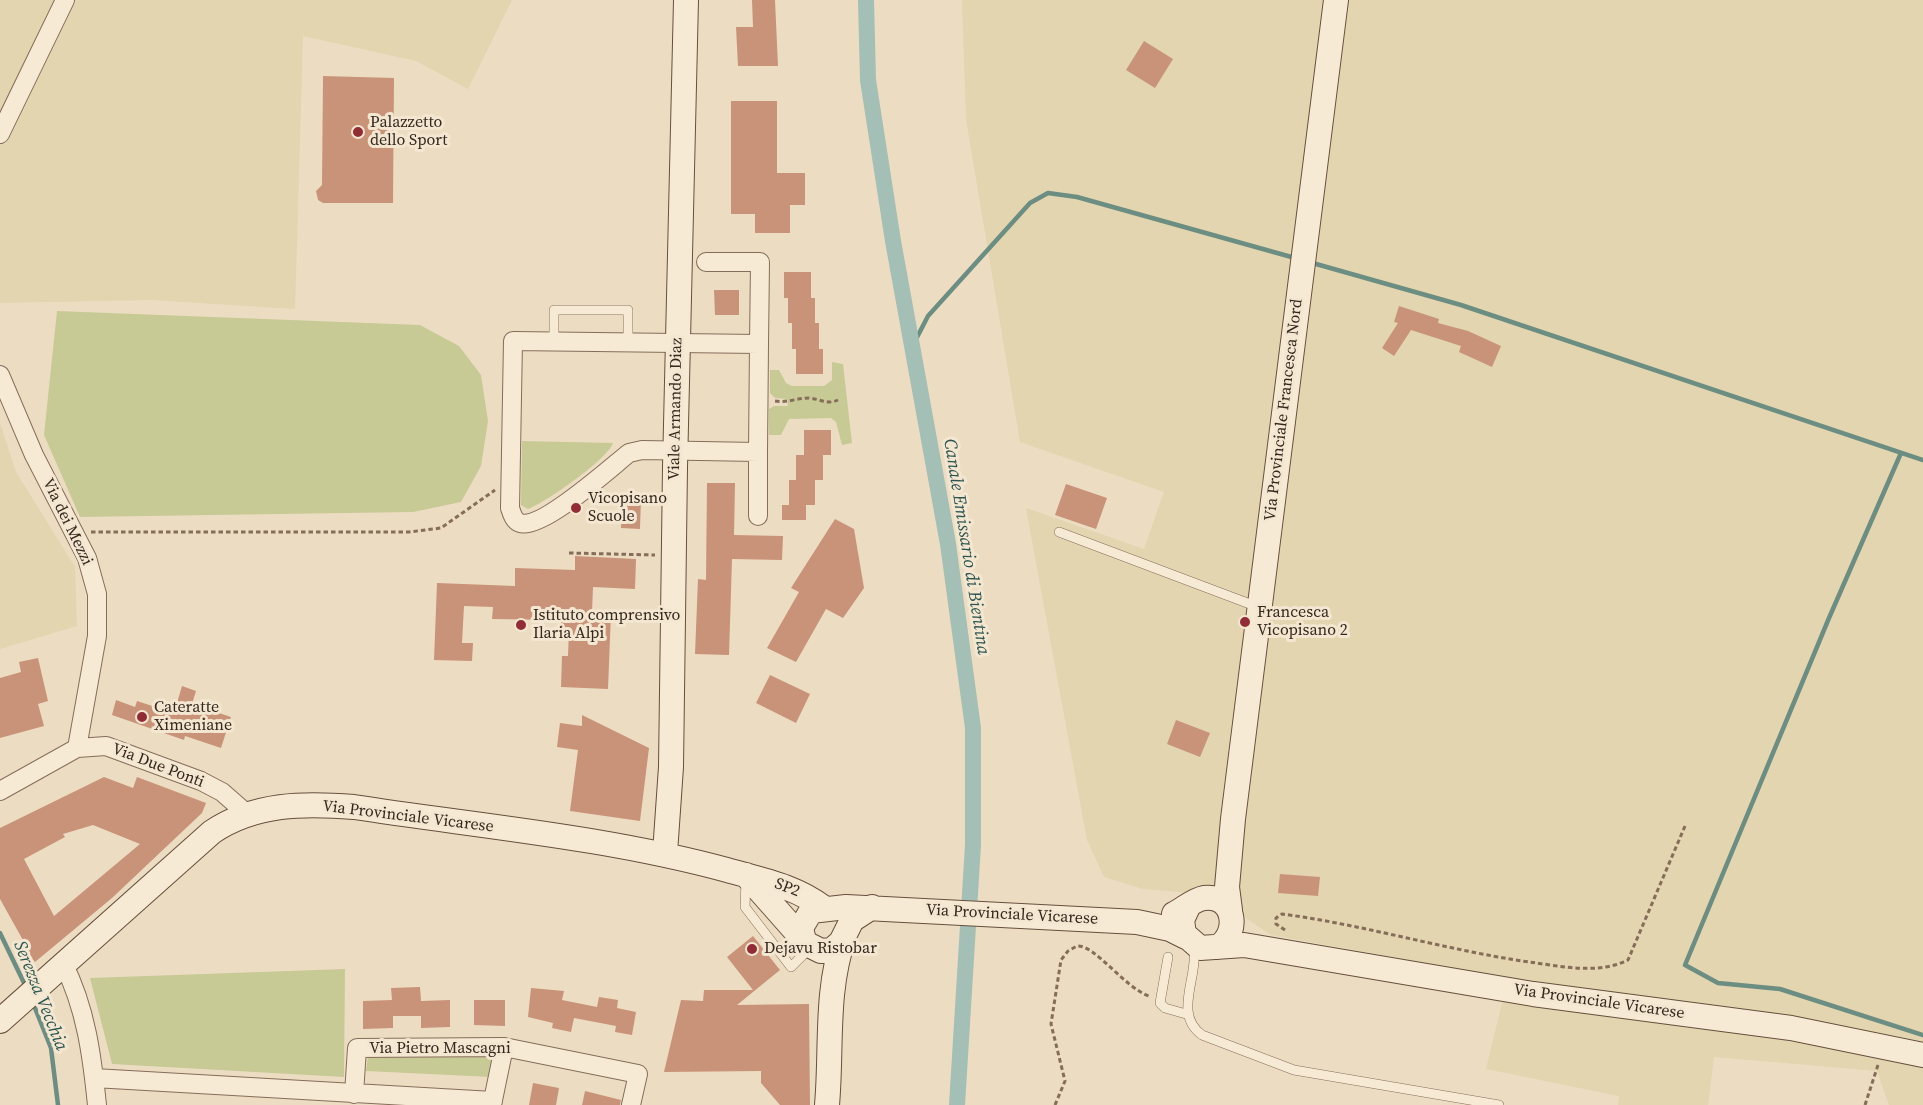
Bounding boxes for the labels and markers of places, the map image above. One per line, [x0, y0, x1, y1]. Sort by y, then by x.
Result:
place label: Palazzetto dello Sport [370, 113, 448, 151]
marker: Palazzetto dello Sport [351, 125, 365, 139]
place label: Vicopisano Scuole [588, 489, 667, 527]
marker: Vicopisano Scuole [569, 501, 583, 515]
place label: Francesca Vicopisano 2 [1257, 603, 1348, 641]
place label: Istituto comprensivo Ilaria Alpi [533, 606, 680, 644]
marker: Francesca Vicopisano 2 [1238, 615, 1252, 629]
marker: Istituto comprensivo Ilaria Alpi [514, 618, 528, 632]
place label: Cateratte Ximeniane [154, 698, 232, 736]
marker: Cateratte Ximeniane [135, 710, 149, 724]
place label: Dejavu Ristobar [764, 939, 877, 959]
marker: Dejavu Ristobar [745, 942, 759, 956]

